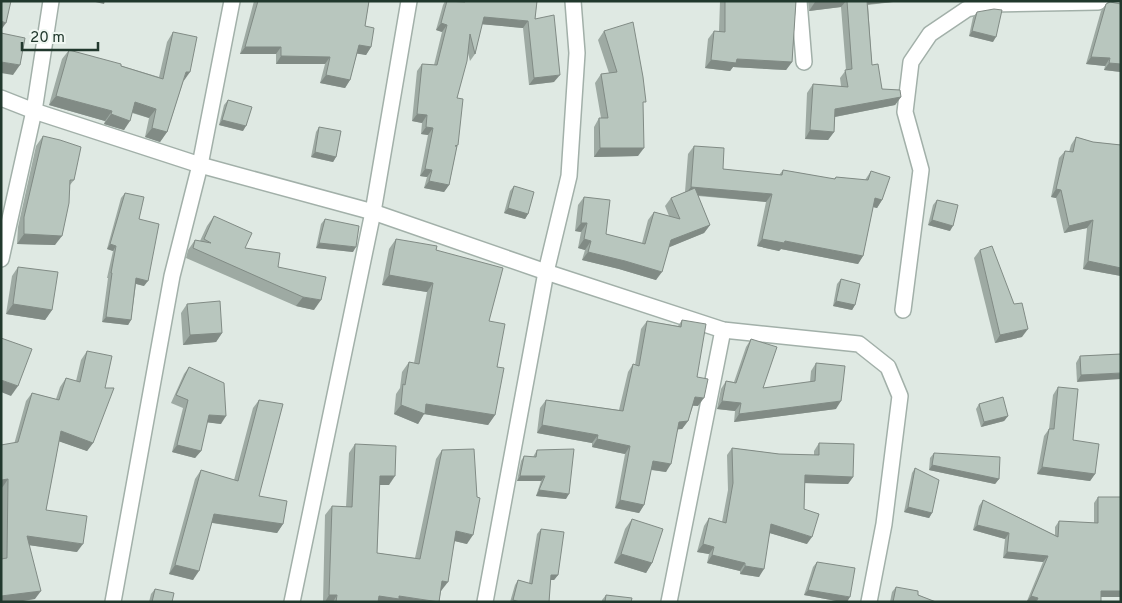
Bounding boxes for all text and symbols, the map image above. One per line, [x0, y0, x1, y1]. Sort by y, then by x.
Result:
scale bar [22, 20, 99, 52]
text: 20 m [30, 29, 65, 48]

